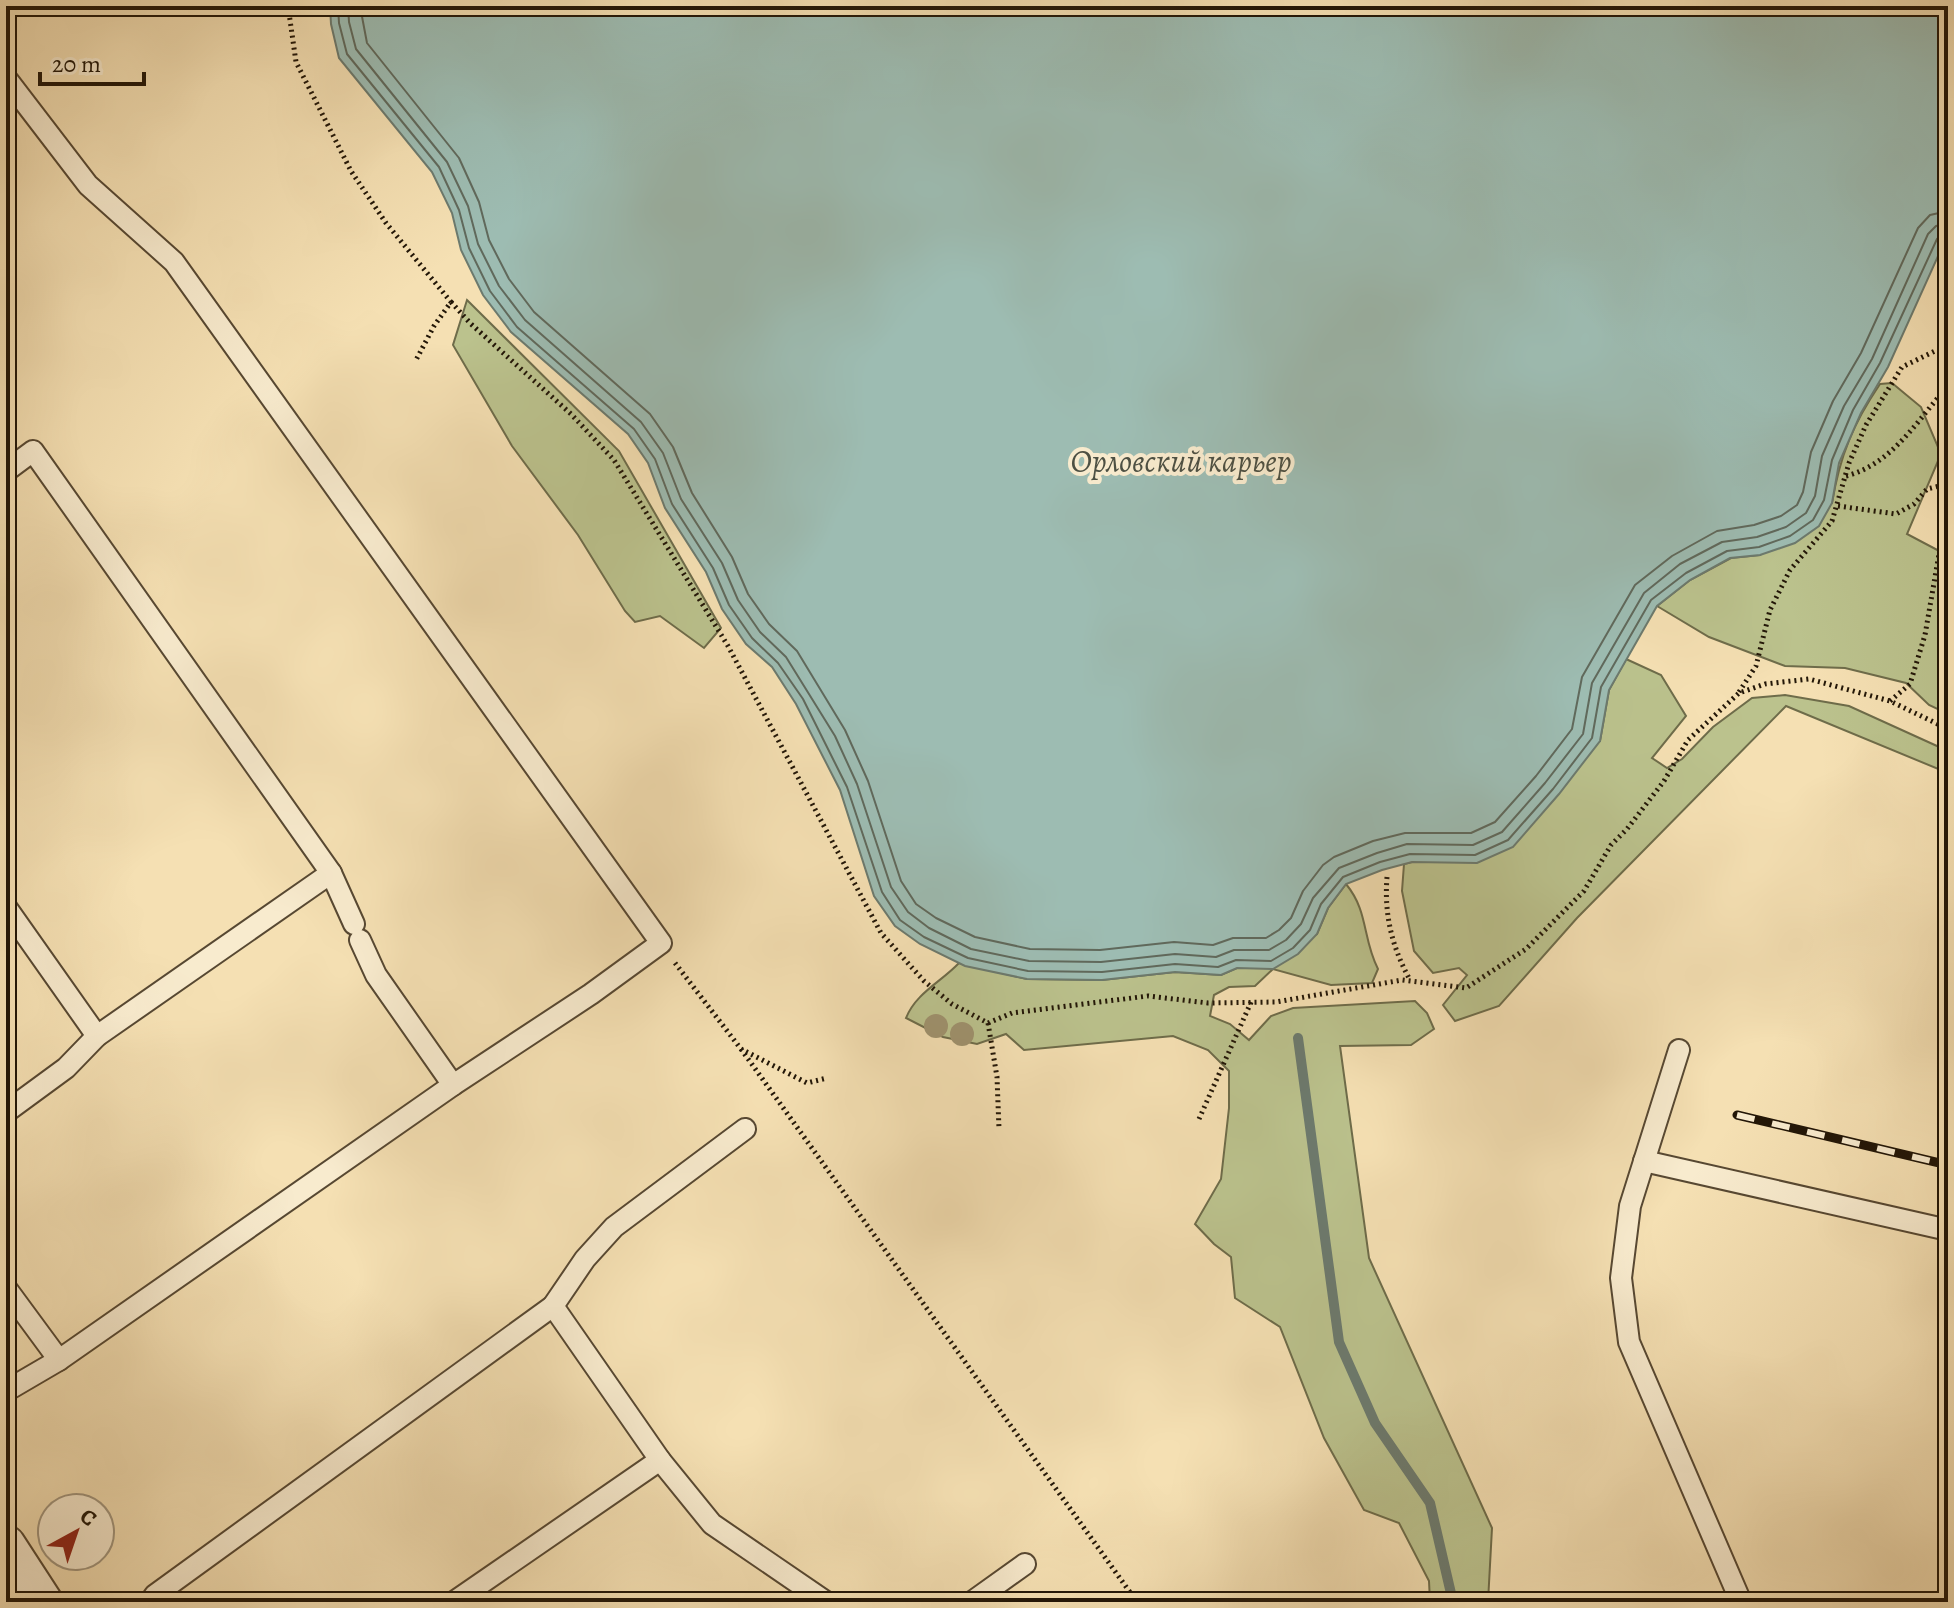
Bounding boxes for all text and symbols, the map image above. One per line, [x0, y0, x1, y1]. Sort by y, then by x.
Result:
scale bar [40, 36, 144, 86]
text: 20 m [52, 48, 101, 80]
water label: Орловский карьер [1070, 439, 1292, 483]
north arrow [36, 1492, 116, 1572]
text: С [73, 1502, 103, 1533]

